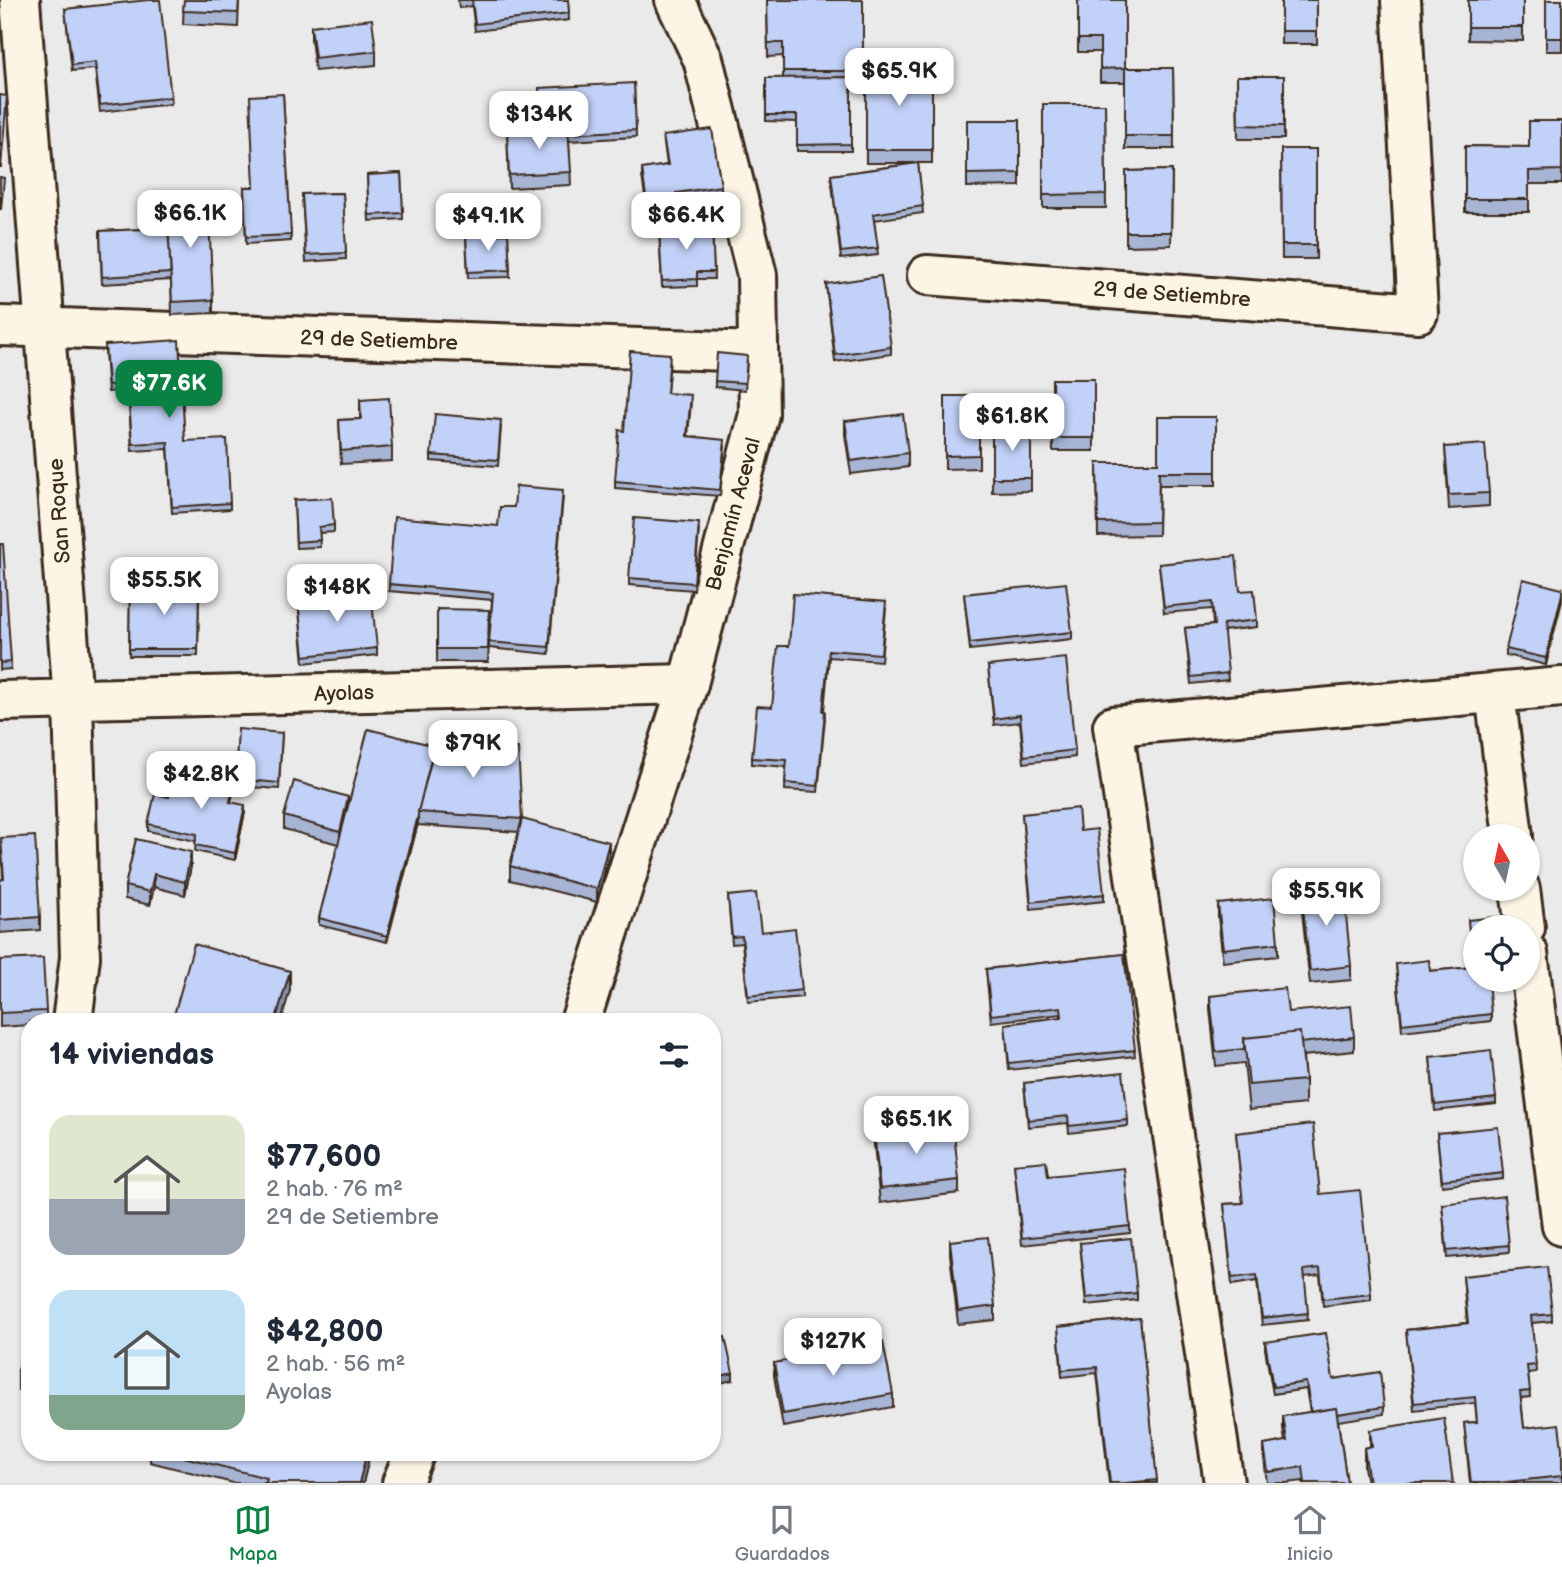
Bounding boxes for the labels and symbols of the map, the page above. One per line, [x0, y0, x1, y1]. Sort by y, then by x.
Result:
pin: $65.9K [842, 48, 956, 108]
pin: $134K [490, 92, 588, 151]
pin: $66.1K [133, 190, 247, 250]
pin: $66.4K [629, 192, 743, 252]
pin: $49.1K [431, 194, 545, 253]
street label: 29 de Setiembre [1092, 277, 1252, 312]
street label: 29 de Setiembre [300, 325, 458, 356]
pin: $77.6K [112, 360, 226, 420]
pin: $61.8K [955, 393, 1069, 453]
street label: Benjamín Aceval [701, 435, 766, 594]
street label: San Roque [43, 458, 76, 564]
pin: $55.5K [107, 558, 221, 617]
pin: $148K [288, 564, 386, 624]
street label: Ayolas [314, 680, 375, 707]
pin: $79K [432, 720, 514, 780]
pin: $42.8K [144, 752, 258, 811]
north arrow [1463, 824, 1540, 901]
pin: $55.9K [1269, 869, 1383, 928]
pin: $65.1K [859, 1096, 973, 1156]
pin: $127K [784, 1318, 882, 1378]

